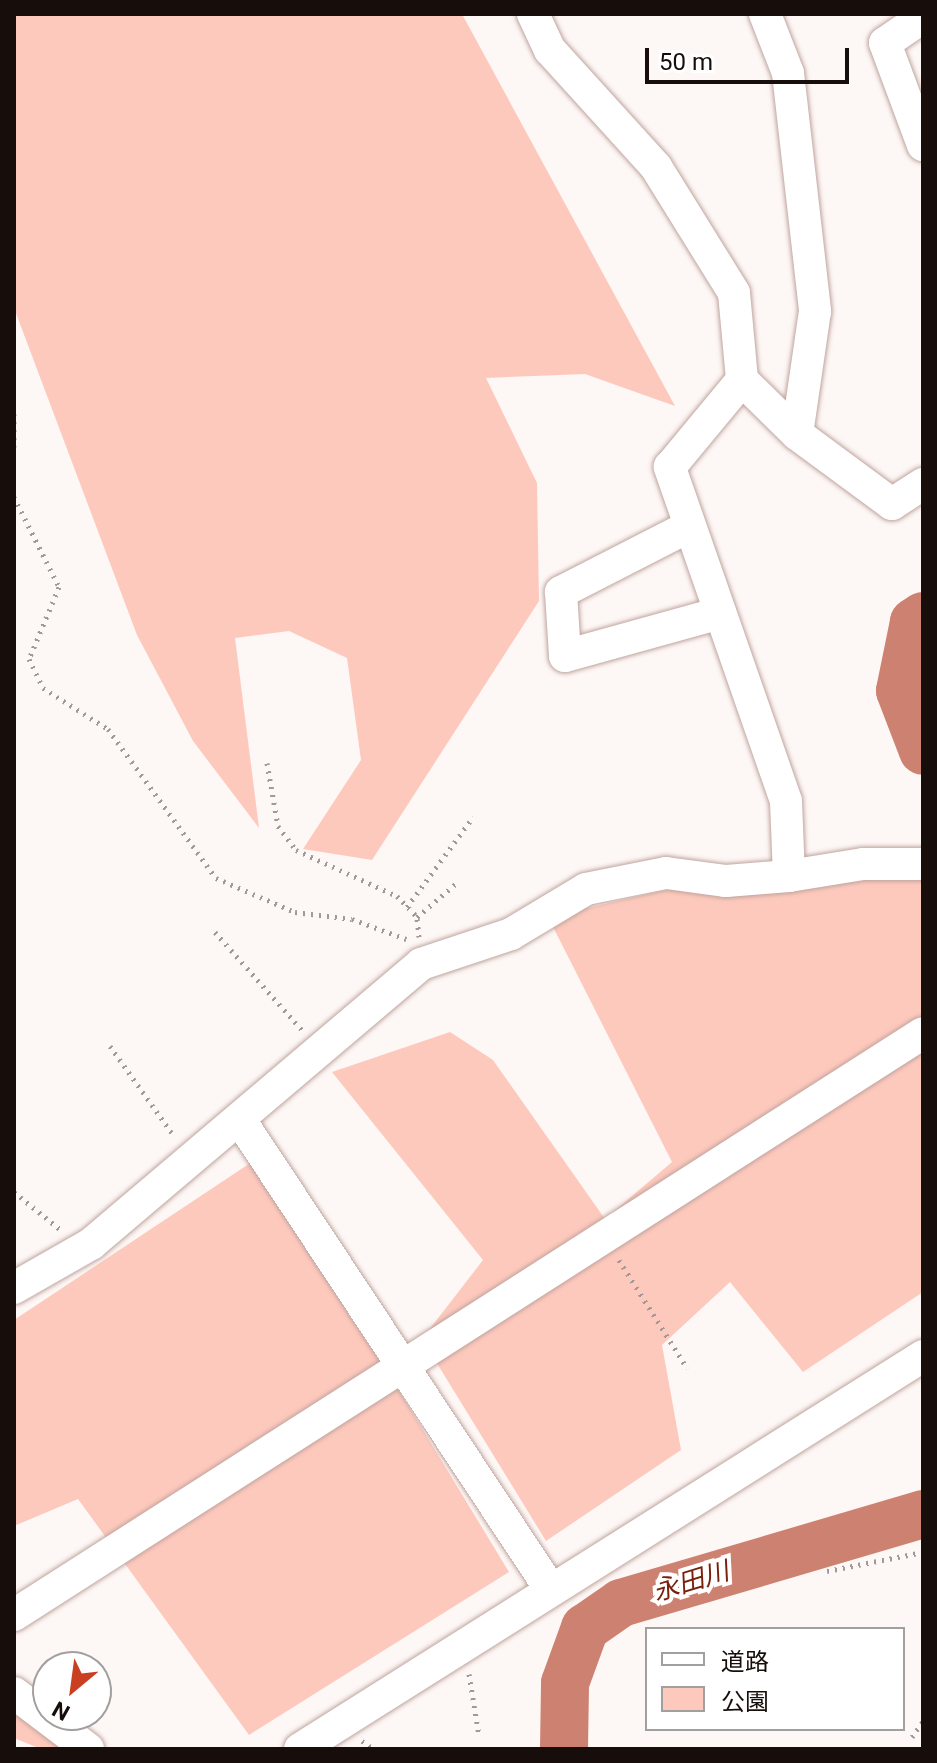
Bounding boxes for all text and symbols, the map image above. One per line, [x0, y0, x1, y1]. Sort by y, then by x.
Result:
scale bar [649, 32, 853, 82]
text: 50 m [659, 48, 713, 76]
water label: 永田川 [649, 1556, 733, 1608]
legend [645, 1627, 905, 1731]
text: 道路 [721, 1648, 769, 1676]
north arrow [32, 1651, 112, 1731]
text: 公園 [721, 1688, 769, 1716]
text: N [48, 1696, 74, 1725]

